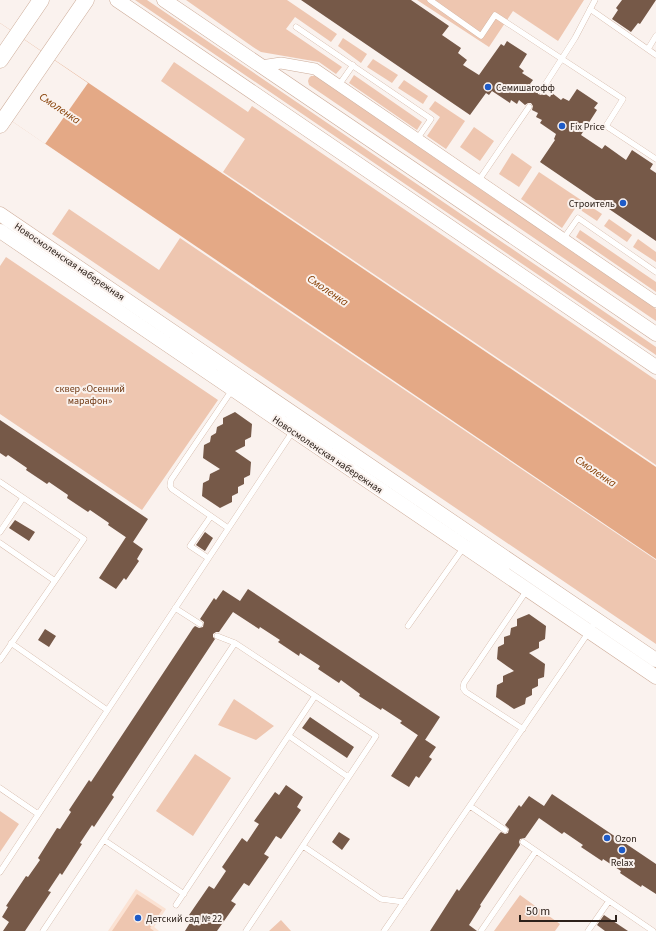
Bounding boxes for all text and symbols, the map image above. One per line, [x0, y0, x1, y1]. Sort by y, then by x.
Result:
place label: Семишагофф [496, 81, 555, 95]
marker: Семишагофф [483, 82, 493, 92]
water label: Смоленка [36, 89, 83, 128]
place label: Fix Price [570, 120, 605, 134]
marker: Fix Price [557, 121, 567, 131]
place label: Строитель [569, 197, 615, 211]
marker: Строитель [618, 198, 628, 208]
street label: Новосмоленская набережная [11, 220, 127, 304]
water label: Смоленка [304, 271, 351, 310]
park label: сквер «Осенний марафон» [55, 382, 125, 408]
street label: Новосмоленская набережная [269, 413, 385, 497]
water label: Смоленка [572, 452, 619, 491]
place label: Ozon [615, 832, 637, 846]
marker: Ozon [602, 833, 612, 843]
marker: Relax [617, 845, 627, 855]
place label: Relax [611, 856, 634, 870]
scale bar [520, 897, 616, 923]
text: 50 m [526, 903, 550, 920]
place label: Детский сад № 22 [146, 912, 222, 926]
marker: Детский сад № 22 [133, 913, 143, 923]

